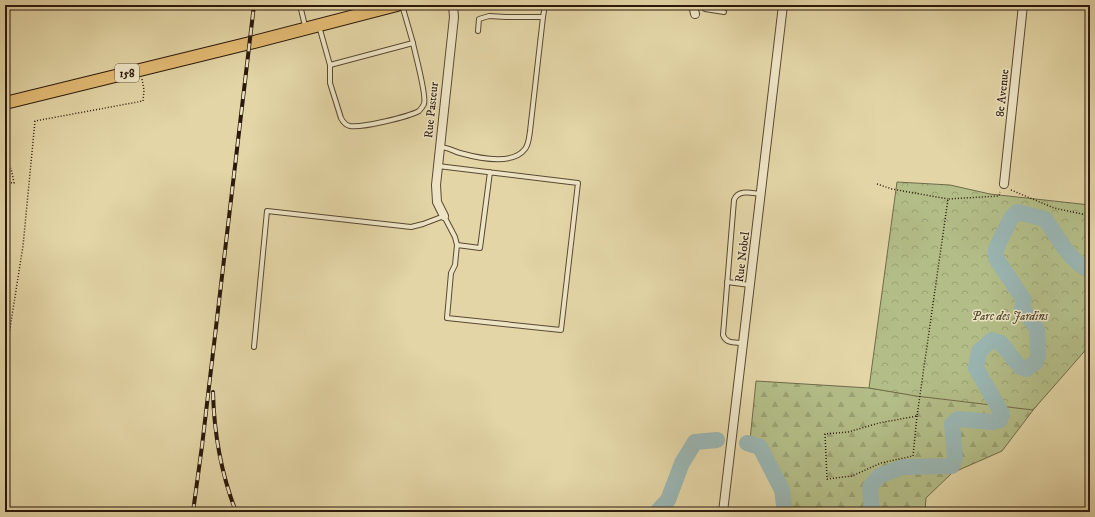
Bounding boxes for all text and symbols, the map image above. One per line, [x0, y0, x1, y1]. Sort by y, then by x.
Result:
road number: 158 [115, 64, 139, 82]
street label: 8e Avenue [993, 68, 1012, 118]
street label: Rue Pasteur [421, 81, 442, 139]
street label: Rue Nobel [732, 230, 753, 283]
park label: Parc des Jardins [972, 309, 1048, 324]

